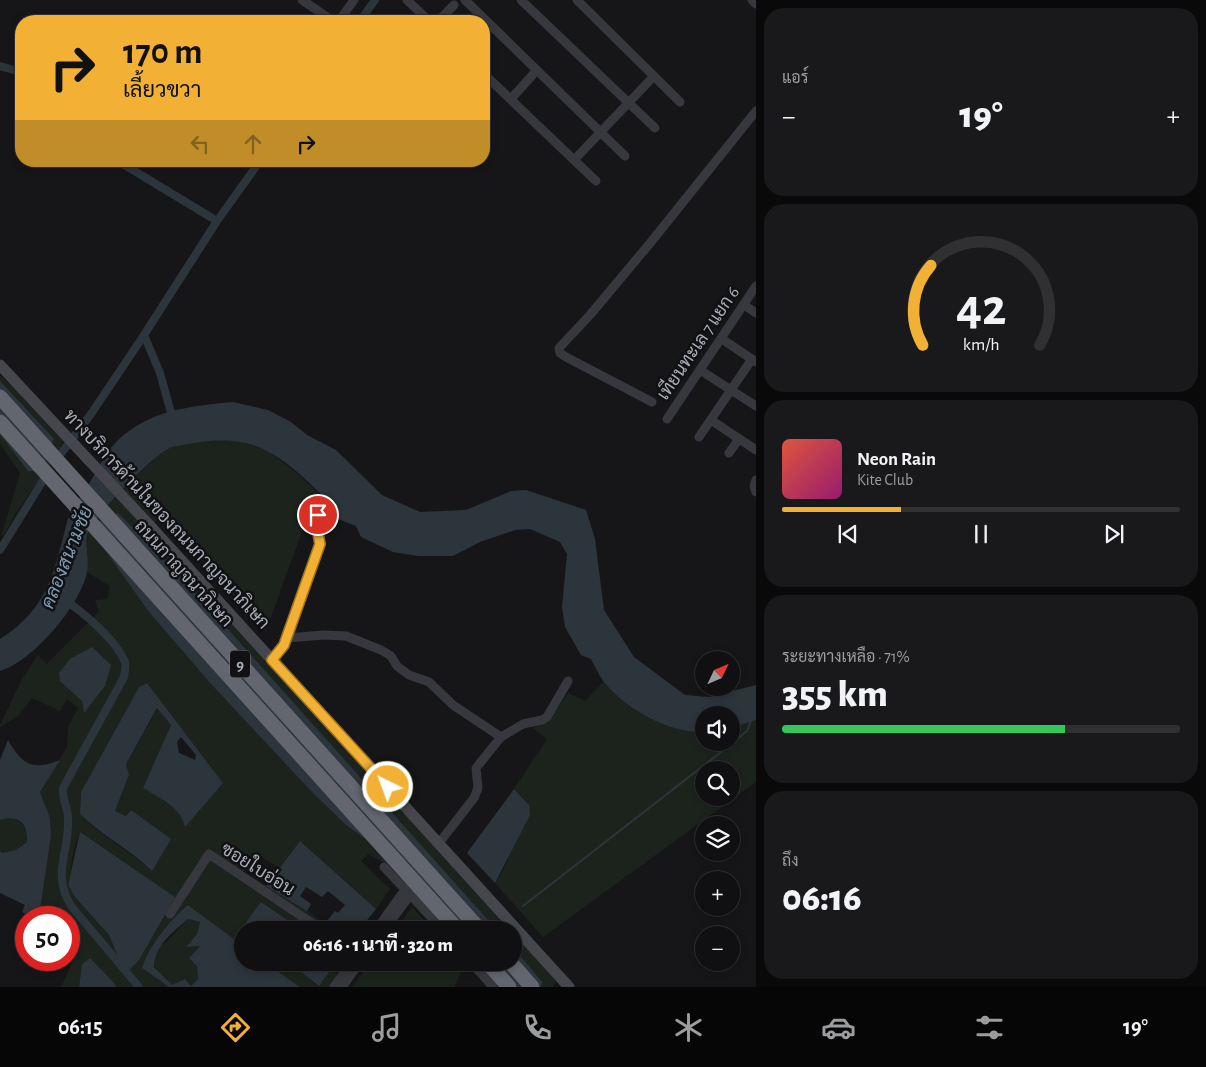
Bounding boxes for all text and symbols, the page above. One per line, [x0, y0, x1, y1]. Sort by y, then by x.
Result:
icon: right [40, 35, 105, 100]
text: 170 m [123, 35, 203, 70]
text: แอร์ [782, 70, 808, 86]
text: เลี้ยวขวา [123, 79, 201, 101]
text: 19° [959, 97, 1003, 135]
text: − [782, 103, 795, 131]
text: + [1167, 103, 1180, 131]
icon: left [186, 130, 214, 158]
icon: ahead [239, 130, 267, 158]
icon: right [292, 130, 320, 158]
street label: เทียนทะเล 7 แยก 6 [650, 281, 743, 404]
text: 42 [956, 282, 1006, 334]
text: km/h [963, 336, 999, 354]
street label: ทางบริการด้านในของถนนกาญจนาภิเษก [59, 405, 275, 633]
text: Neon Rain [857, 450, 936, 469]
text: Kite Club [857, 472, 913, 488]
pin [297, 494, 339, 536]
icon: arrive [304, 501, 332, 529]
water label: คลองสนามชัย [36, 503, 97, 611]
street label: ถนนกาญจนาภิเษก [130, 515, 238, 631]
icon: previous [834, 520, 862, 548]
icon: pause [967, 520, 995, 548]
icon: next [1100, 520, 1128, 548]
text: ระยะทางเหลือ · 71% [782, 649, 910, 665]
road number: 9 [230, 651, 250, 678]
north arrow [695, 651, 740, 696]
map controls [695, 651, 740, 971]
text: 355 km [782, 676, 888, 714]
button: sound [695, 706, 740, 751]
position arrow [361, 760, 413, 812]
button: search [695, 761, 740, 806]
button: layers [695, 816, 740, 861]
street label: ซอยใบอ่อน [218, 836, 300, 899]
text: ถึง [782, 853, 799, 869]
button: + [695, 871, 740, 916]
text: 06:16 [782, 880, 862, 918]
speed limit sign: 50 [15, 906, 80, 971]
button: − [695, 926, 740, 971]
text: 06:16 · 1 นาที · 320 m [303, 936, 453, 955]
icon: directions [218, 1010, 253, 1045]
icon: music [369, 1010, 404, 1045]
icon: phone [520, 1010, 555, 1045]
icon: climate [671, 1010, 706, 1045]
icon: car [821, 1010, 856, 1045]
icon: filters [972, 1010, 1007, 1045]
text: 06:15 [58, 1016, 102, 1038]
text: 19° [1123, 1016, 1148, 1038]

